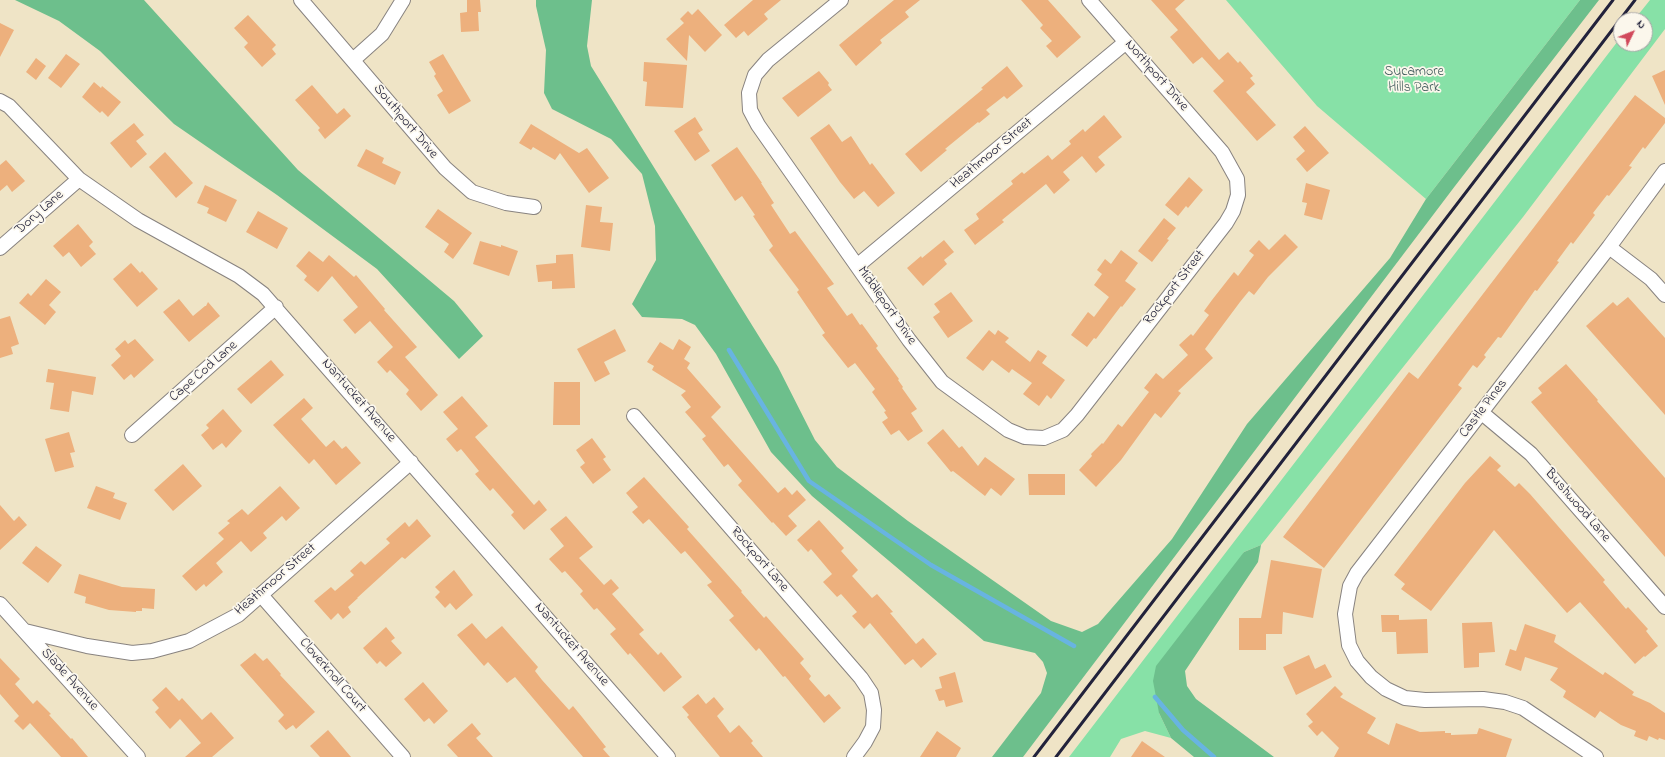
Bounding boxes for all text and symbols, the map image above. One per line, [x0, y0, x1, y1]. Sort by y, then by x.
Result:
north arrow [1613, 12, 1653, 52]
text: N [1633, 16, 1649, 33]
street label: Northport Drive [1120, 37, 1192, 115]
park label: Sycamore Hills Park [1384, 65, 1444, 98]
street label: Southport Drive [369, 81, 441, 163]
street label: Heathmoor Street [948, 115, 1036, 193]
street label: Dory Lane [12, 187, 68, 239]
street label: Rockport Street [1141, 247, 1209, 329]
street label: Middleport Drive [853, 263, 919, 349]
street label: Cape Cod Lane [166, 338, 242, 406]
street label: Nantucket Avenue [317, 356, 399, 446]
street label: Castle Pines [1456, 376, 1512, 442]
street label: Bushwood Lane [1540, 466, 1614, 546]
street label: Rockport Lane [726, 524, 792, 596]
street label: Heathmoor Street [232, 540, 320, 620]
street label: Nantucket Avenue [530, 600, 612, 690]
street label: Cloverknoll Court [295, 635, 369, 717]
street label: Slade Avenue [37, 645, 101, 715]

